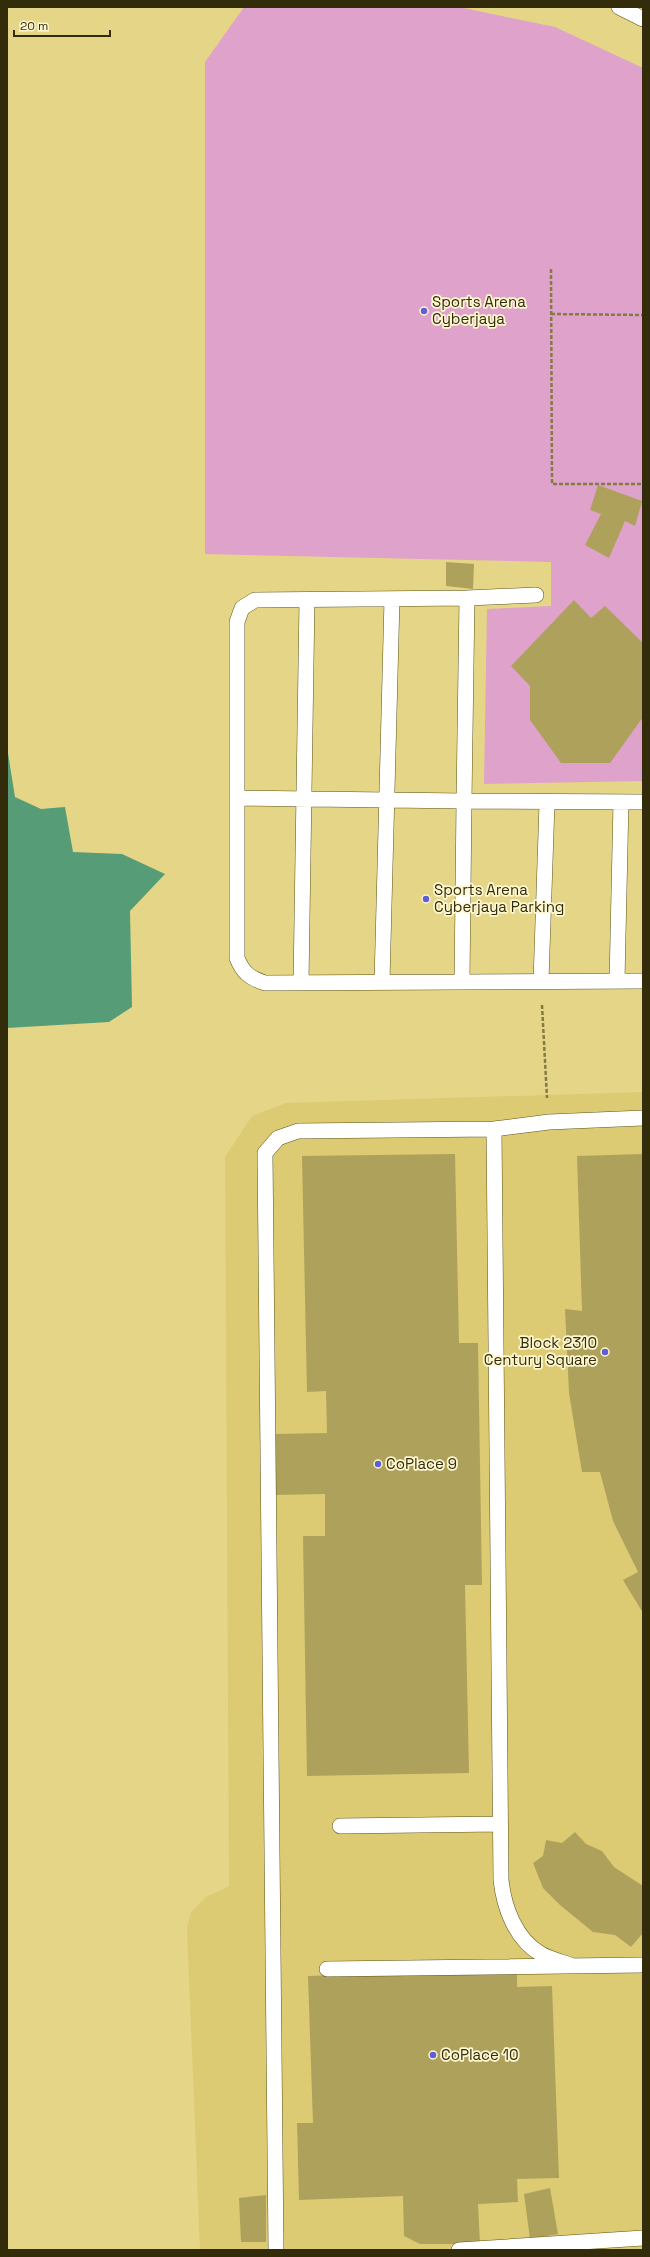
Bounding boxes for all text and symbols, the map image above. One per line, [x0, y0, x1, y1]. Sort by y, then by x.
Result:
scale bar [14, 12, 110, 38]
text: 20 m [20, 18, 48, 34]
place label: Sports Arena Cyberjaya [432, 292, 526, 328]
marker: Sports Arena Cyberjaya [419, 306, 429, 316]
place label: Sports Arena Cyberjaya Parking [434, 880, 565, 916]
marker: Sports Arena Cyberjaya Parking [421, 894, 431, 904]
place label: Block 2310 Century Square [484, 1333, 597, 1369]
marker: Block 2310 Century Square [600, 1347, 610, 1357]
place label: CoPlace 9 [386, 1454, 457, 1473]
marker: CoPlace 9 [373, 1459, 383, 1469]
place label: CoPlace 10 [441, 2045, 519, 2064]
marker: CoPlace 10 [428, 2050, 438, 2060]

